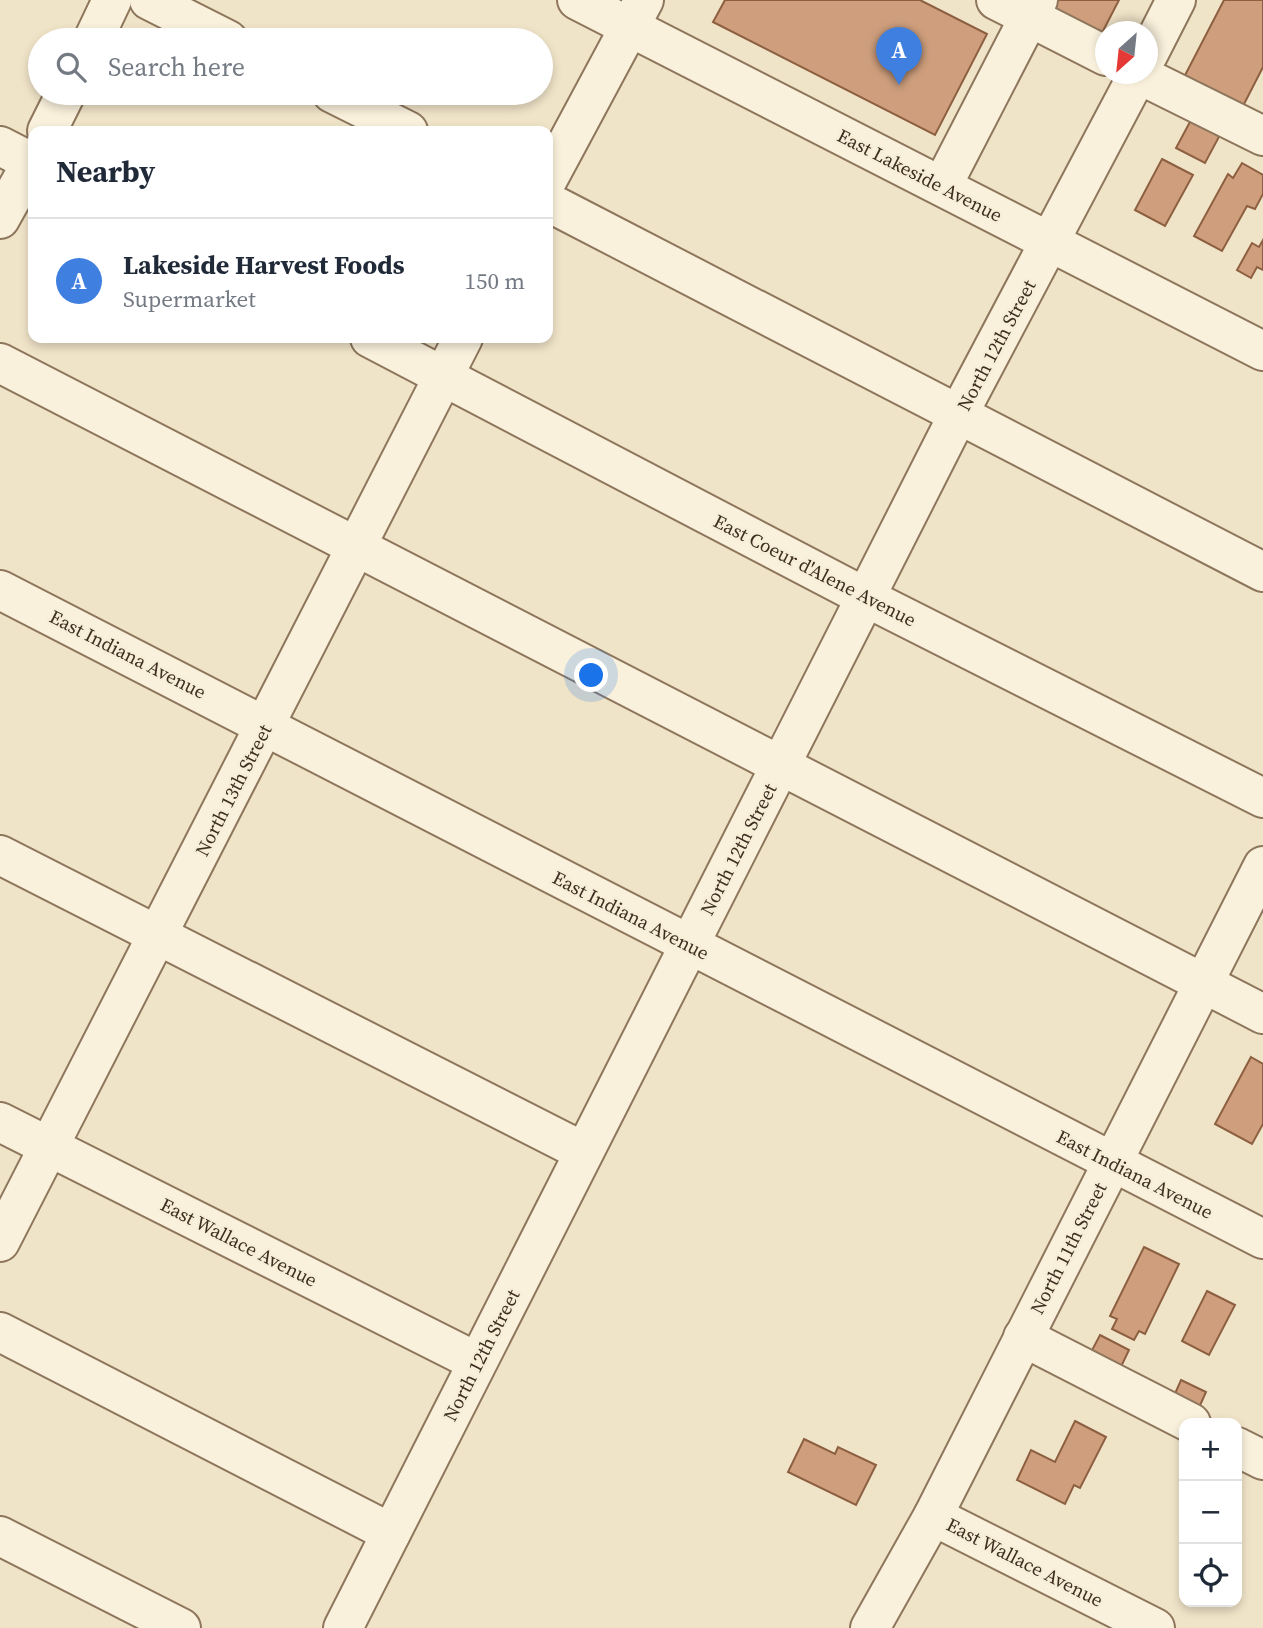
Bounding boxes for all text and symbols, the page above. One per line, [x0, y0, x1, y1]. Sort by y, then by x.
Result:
north arrow [1095, 21, 1158, 84]
pin: A [876, 27, 922, 85]
search box [28, 28, 553, 105]
icon: search [52, 48, 90, 86]
text: Search here [108, 49, 245, 85]
street label: East Lakeside Avenue [833, 122, 1007, 228]
text: Nearby [56, 151, 155, 192]
text: Lakeside Harvest Foods [123, 247, 405, 283]
text: A [71, 265, 87, 297]
text: 150 m [464, 265, 525, 297]
street label: North 12th Street [951, 274, 1042, 415]
text: Supermarket [123, 283, 256, 315]
street label: East Coeur d'Alene Avenue [709, 508, 921, 632]
street label: East Indiana Avenue [45, 603, 211, 705]
your location [574, 658, 608, 692]
street label: North 13th Street [189, 719, 278, 860]
street label: North 12th Street [694, 778, 783, 919]
street label: East Indiana Avenue [548, 864, 714, 966]
street label: East Indiana Avenue [1052, 1123, 1218, 1225]
street label: North 11th Street [1024, 1177, 1113, 1318]
street label: East Wallace Avenue [156, 1191, 322, 1293]
street label: North 12th Street [437, 1284, 526, 1425]
map controls [1179, 1418, 1242, 1607]
button: + [1179, 1418, 1242, 1481]
button: − [1179, 1481, 1242, 1544]
street label: East Wallace Avenue [942, 1511, 1108, 1613]
button: locate [1179, 1544, 1242, 1607]

